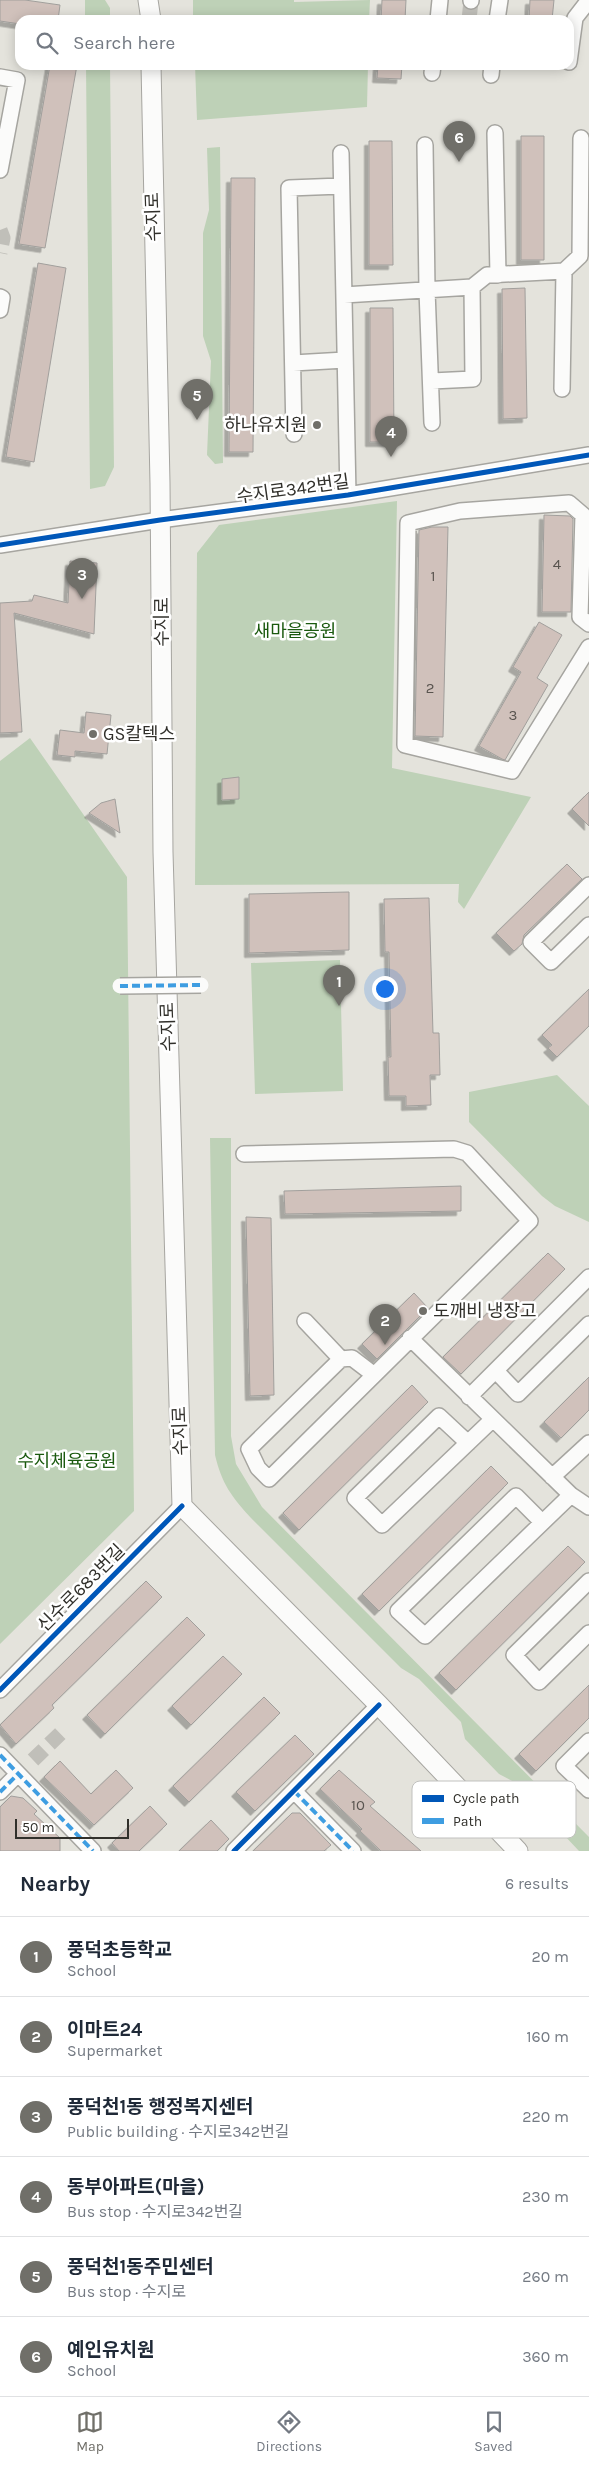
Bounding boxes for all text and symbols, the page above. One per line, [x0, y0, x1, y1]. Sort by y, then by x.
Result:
search box [15, 15, 574, 70]
icon: search [33, 29, 61, 57]
text: Search here [73, 32, 175, 54]
pin: 6 [443, 121, 475, 162]
street label: 수지로 [141, 192, 165, 242]
pin: 5 [181, 379, 213, 420]
place label: 하나유치원 [224, 414, 307, 436]
pin: 4 [375, 416, 407, 457]
marker: 하나유치원 [311, 419, 323, 431]
street label: 수지로342번길 [235, 470, 351, 508]
house number: 4 [553, 555, 562, 573]
pin: 3 [66, 558, 98, 599]
house number: 1 [431, 567, 435, 585]
street label: 수지로 [151, 597, 173, 647]
park label: 새마을공원 [254, 620, 336, 642]
house number: 2 [426, 679, 434, 697]
house number: 3 [509, 706, 517, 724]
place label: GS칼텍스 [103, 723, 175, 745]
marker: GS칼텍스 [87, 728, 99, 740]
pin: 1 [323, 965, 355, 1006]
your location [372, 976, 398, 1002]
street label: 수지로 [156, 1002, 180, 1052]
place label: 도깨비 냉장고 [433, 1300, 537, 1322]
pin: 2 [369, 1304, 401, 1345]
marker: 도깨비 냉장고 [417, 1305, 429, 1317]
street label: 수지로 [168, 1406, 192, 1456]
park label: 수지체육공원 [17, 1450, 117, 1472]
street label: 신수로683번길 [33, 1540, 129, 1636]
legend [412, 1781, 576, 1838]
text: Cycle path [453, 1790, 519, 1807]
house number: 10 [351, 1796, 365, 1814]
text: Path [453, 1813, 482, 1830]
scale bar [15, 1816, 129, 1839]
text: 50 m [22, 1819, 55, 1836]
text: Nearby [20, 1872, 90, 1896]
text: 6 results [505, 1874, 569, 1893]
text: 풍덕초등학교 [67, 1939, 172, 1961]
text: 1 [33, 1947, 39, 1966]
text: 20 m [531, 1947, 569, 1966]
text: School [67, 1961, 117, 1980]
text: 이마트24 [67, 2019, 142, 2041]
text: 2 [31, 2027, 41, 2046]
text: 160 m [526, 2027, 569, 2046]
text: Supermarket [67, 2041, 163, 2060]
text: 풍덕천1동 행정복지센터 [67, 2096, 253, 2118]
text: 3 [31, 2107, 41, 2126]
text: 220 m [522, 2107, 569, 2126]
text: Public building · 수지로342번길 [67, 2122, 289, 2141]
text: 동부아파트(마을) [67, 2176, 205, 2198]
text: 4 [31, 2187, 41, 2206]
text: 230 m [522, 2187, 569, 2206]
text: Bus stop · 수지로342번길 [67, 2202, 243, 2221]
text: 풍덕천1동주민센터 [67, 2256, 214, 2278]
text: 5 [31, 2267, 41, 2286]
text: 260 m [522, 2267, 569, 2286]
text: Bus stop · 수지로 [67, 2282, 186, 2301]
text: 예인유치원 [67, 2339, 154, 2361]
text: 6 [31, 2347, 41, 2366]
text: 360 m [522, 2347, 569, 2366]
text: School [67, 2361, 117, 2380]
tab: Map [76, 2408, 104, 2455]
tab: Directions [256, 2408, 322, 2455]
tab: Saved [474, 2408, 513, 2455]

